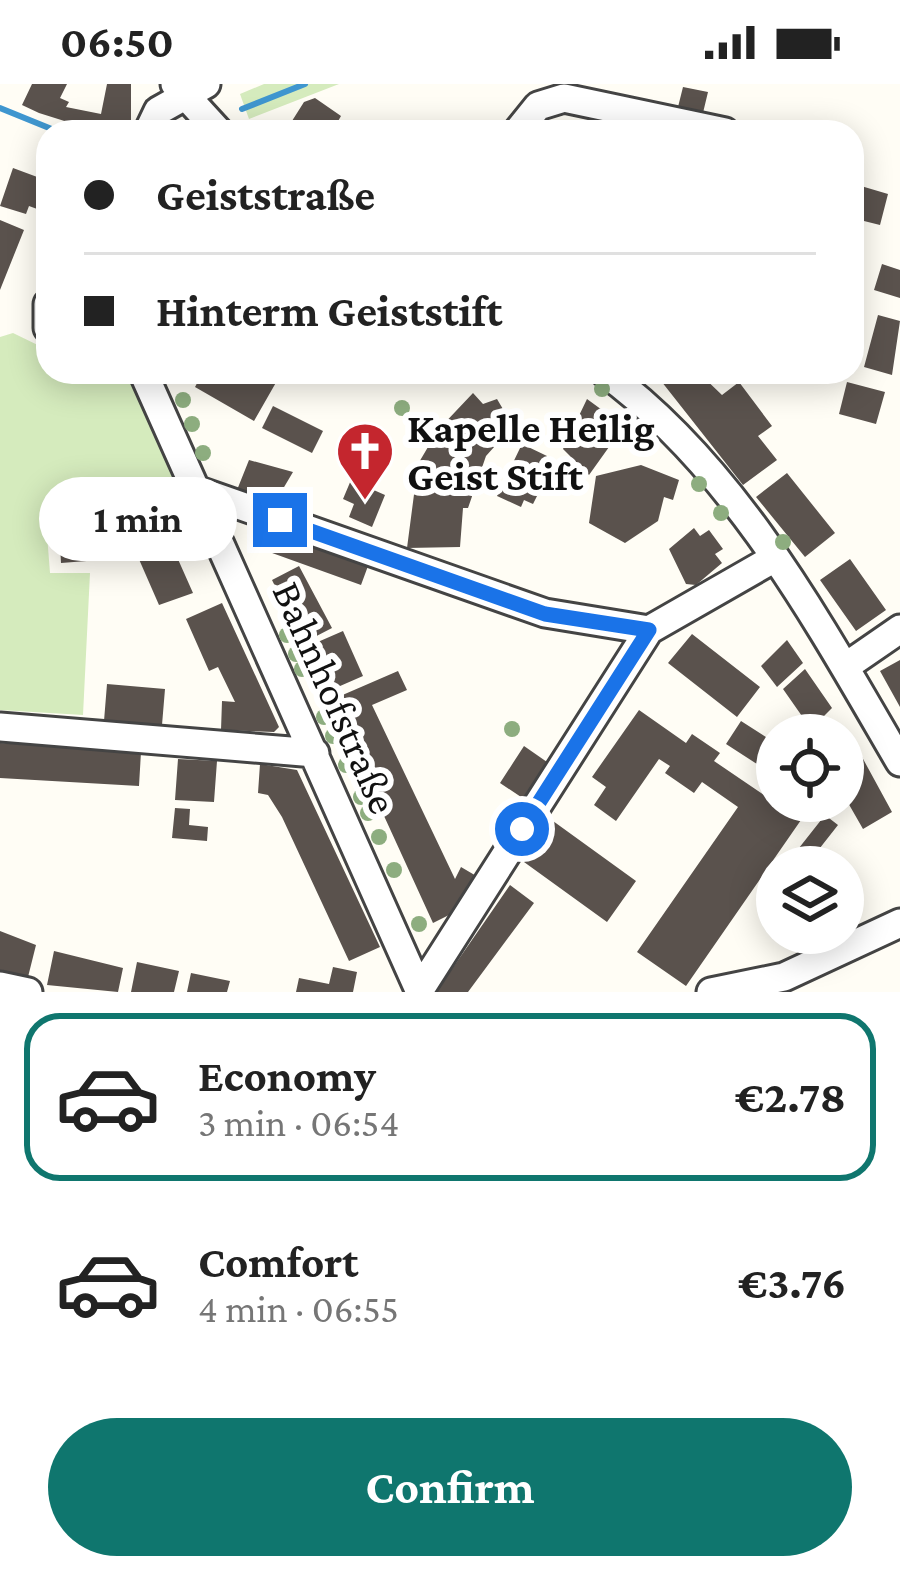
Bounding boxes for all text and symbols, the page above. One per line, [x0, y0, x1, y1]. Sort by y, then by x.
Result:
text: 06:50 [60, 17, 174, 67]
text: Geiststraße [156, 170, 375, 220]
text: Hinterm Geiststift [156, 286, 502, 336]
place label: Kapelle Heilig Geist Stift [407, 404, 655, 499]
church icon: Kapelle Heilig Geist Stift [334, 420, 396, 502]
callout: 1 min [40, 478, 238, 562]
route end [253, 493, 307, 547]
text: 1 min [94, 497, 182, 540]
street label: Bahnhofstraße [263, 574, 408, 820]
map controls [756, 714, 864, 954]
button: locate [756, 714, 864, 822]
route start [495, 802, 549, 856]
button: layers [756, 846, 864, 954]
icon: car [54, 1043, 162, 1151]
text: Economy [198, 1051, 376, 1101]
text: €2.78 [735, 1072, 846, 1122]
text: 3 min · 06:54 [198, 1101, 399, 1144]
icon: car [54, 1229, 162, 1337]
text: Comfort [198, 1237, 359, 1287]
text: €3.76 [738, 1258, 846, 1308]
text: 4 min · 06:55 [198, 1287, 399, 1330]
button: Confirm [48, 1418, 852, 1556]

